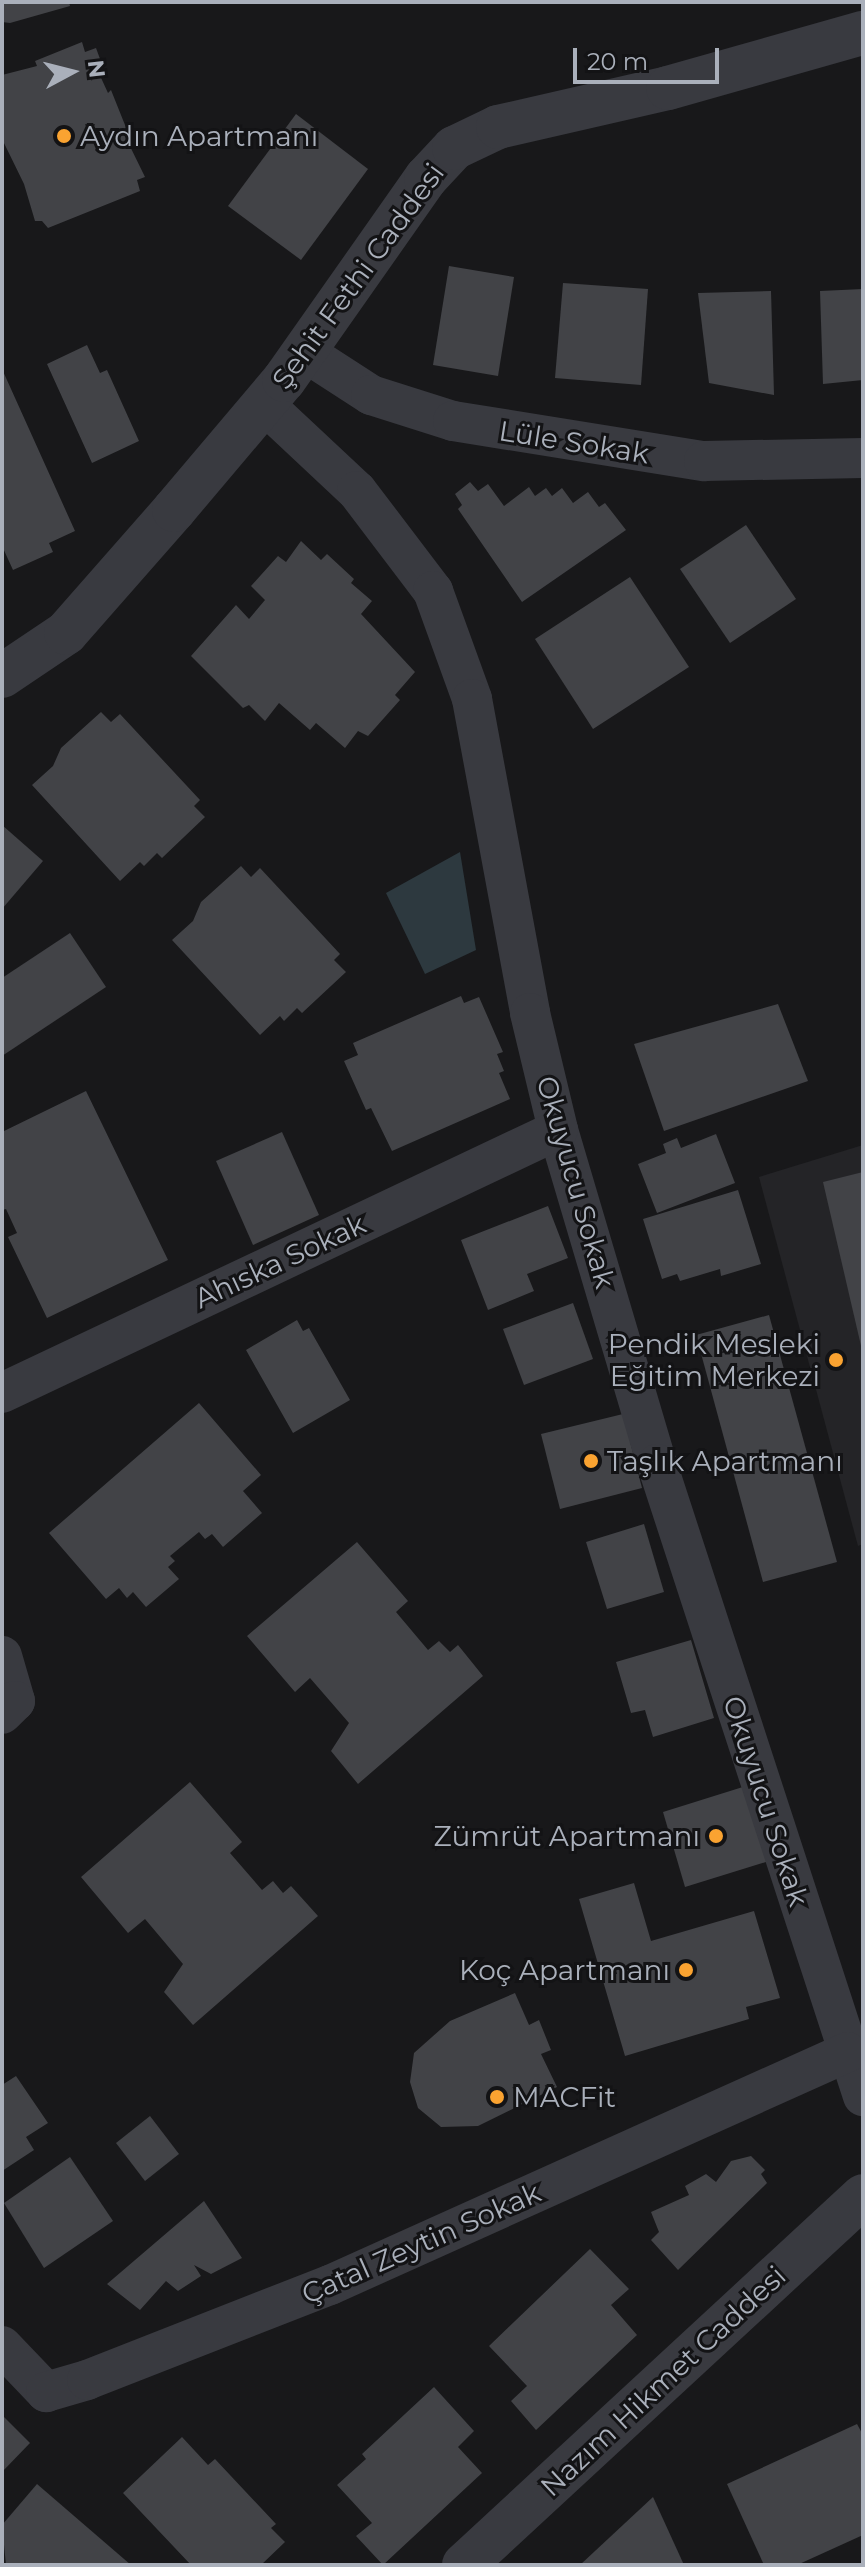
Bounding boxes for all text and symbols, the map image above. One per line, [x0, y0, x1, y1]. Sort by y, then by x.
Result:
north arrow [32, 32, 112, 112]
scale bar [577, 32, 723, 82]
text: 20 m [587, 47, 648, 76]
text: N [82, 59, 111, 79]
place label: Aydın Apartmanı [80, 119, 318, 153]
marker: Aydın Apartmanı [55, 127, 73, 145]
street label: Şehit Fethi Caddesi [265, 157, 451, 395]
street label: Lüle Sokak [497, 414, 651, 470]
street label: Okuyucu Sokak [530, 1072, 622, 1292]
street label: Ahıska Sokak [189, 1207, 371, 1315]
place label: Pendik Mesleki Eğitim Merkezi [608, 1327, 820, 1393]
marker: Pendik Mesleki Eğitim Merkezi [827, 1351, 845, 1369]
place label: Taşlık Apartmanı [607, 1444, 843, 1478]
marker: Taşlık Apartmanı [582, 1452, 600, 1470]
street label: Okuyucu Sokak [716, 1692, 816, 1910]
place label: Zümrüt Apartmanı [434, 1819, 700, 1853]
marker: Zümrüt Apartmanı [707, 1827, 725, 1845]
place label: Koç Apartmanı [459, 1953, 670, 1987]
marker: Koç Apartmanı [677, 1961, 695, 1979]
place label: MACFit [513, 2080, 616, 2114]
marker: MACFit [488, 2088, 506, 2106]
street label: Çatal Zeytin Sokak [296, 2175, 546, 2311]
street label: Nazım Hikmet Caddesi [534, 2259, 792, 2503]

